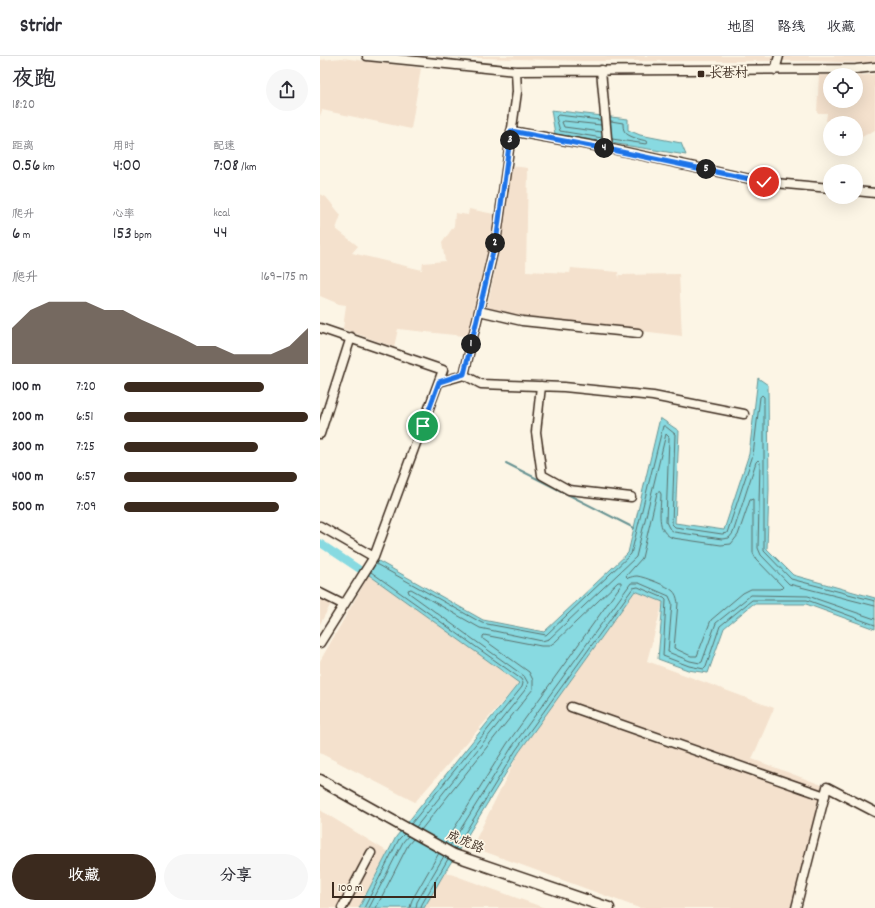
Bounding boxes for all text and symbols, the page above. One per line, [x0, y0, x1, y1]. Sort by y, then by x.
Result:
text: Stridr [20, 14, 62, 41]
text: 地图 [727, 18, 755, 38]
text: 路线 [777, 18, 805, 38]
text: 收藏 [827, 18, 855, 38]
text: 夜跑 [12, 65, 56, 96]
place label: 长巷村 [709, 65, 748, 84]
map controls [823, 68, 863, 204]
button: locate [823, 68, 863, 108]
button: share [266, 69, 308, 111]
marker: 长巷村 [696, 69, 706, 79]
text: 18:20 [12, 96, 35, 115]
button: + [823, 116, 863, 156]
pin: 3 [500, 130, 520, 150]
text: 3 [508, 132, 512, 148]
pin: 4 [594, 138, 614, 158]
text: 距离 [12, 139, 34, 155]
text: 用时 [113, 139, 135, 155]
text: 配速 [213, 139, 235, 155]
text: 4 [602, 140, 606, 156]
text: 0.56 [12, 155, 40, 179]
text: 4:00 [113, 155, 141, 179]
text: 7:08 [213, 155, 239, 179]
pin: 5 [696, 159, 716, 179]
text: km [40, 160, 55, 176]
text: /km [239, 160, 256, 176]
text: 5 [703, 161, 709, 177]
button: − [823, 164, 863, 204]
pin [747, 165, 781, 199]
icon: check [753, 171, 775, 193]
text: kcal [213, 206, 230, 222]
text: 爬升 [12, 207, 34, 223]
text: 心率 [113, 207, 135, 223]
text: 44 [213, 222, 227, 246]
text: 6 [12, 223, 20, 247]
text: 153 [113, 223, 132, 247]
text: m [20, 228, 30, 244]
text: bpm [132, 228, 152, 244]
pin: 2 [485, 233, 505, 253]
text: 2 [493, 235, 497, 251]
text: 169–175 m [261, 268, 308, 287]
text: 爬升 [12, 269, 38, 288]
pin: 1 [461, 334, 481, 354]
text: 1 [470, 336, 472, 352]
text: 100 m [12, 378, 41, 397]
text: 7:20 [76, 378, 96, 397]
text: 200 m [12, 408, 44, 427]
text: 6:51 [76, 408, 93, 427]
pin [406, 409, 440, 443]
icon: arrive [412, 415, 434, 437]
text: 300 m [12, 438, 44, 457]
text: 7:25 [76, 438, 95, 457]
text: 400 m [12, 468, 43, 487]
text: 6:57 [76, 468, 96, 487]
text: 500 m [12, 498, 44, 517]
text: 7:09 [76, 498, 96, 517]
street label: 成虎路 [443, 827, 487, 859]
button: 收藏 [12, 854, 156, 900]
button: 分享 [164, 854, 308, 900]
scale bar [332, 880, 436, 899]
text: 100 m [338, 881, 362, 897]

